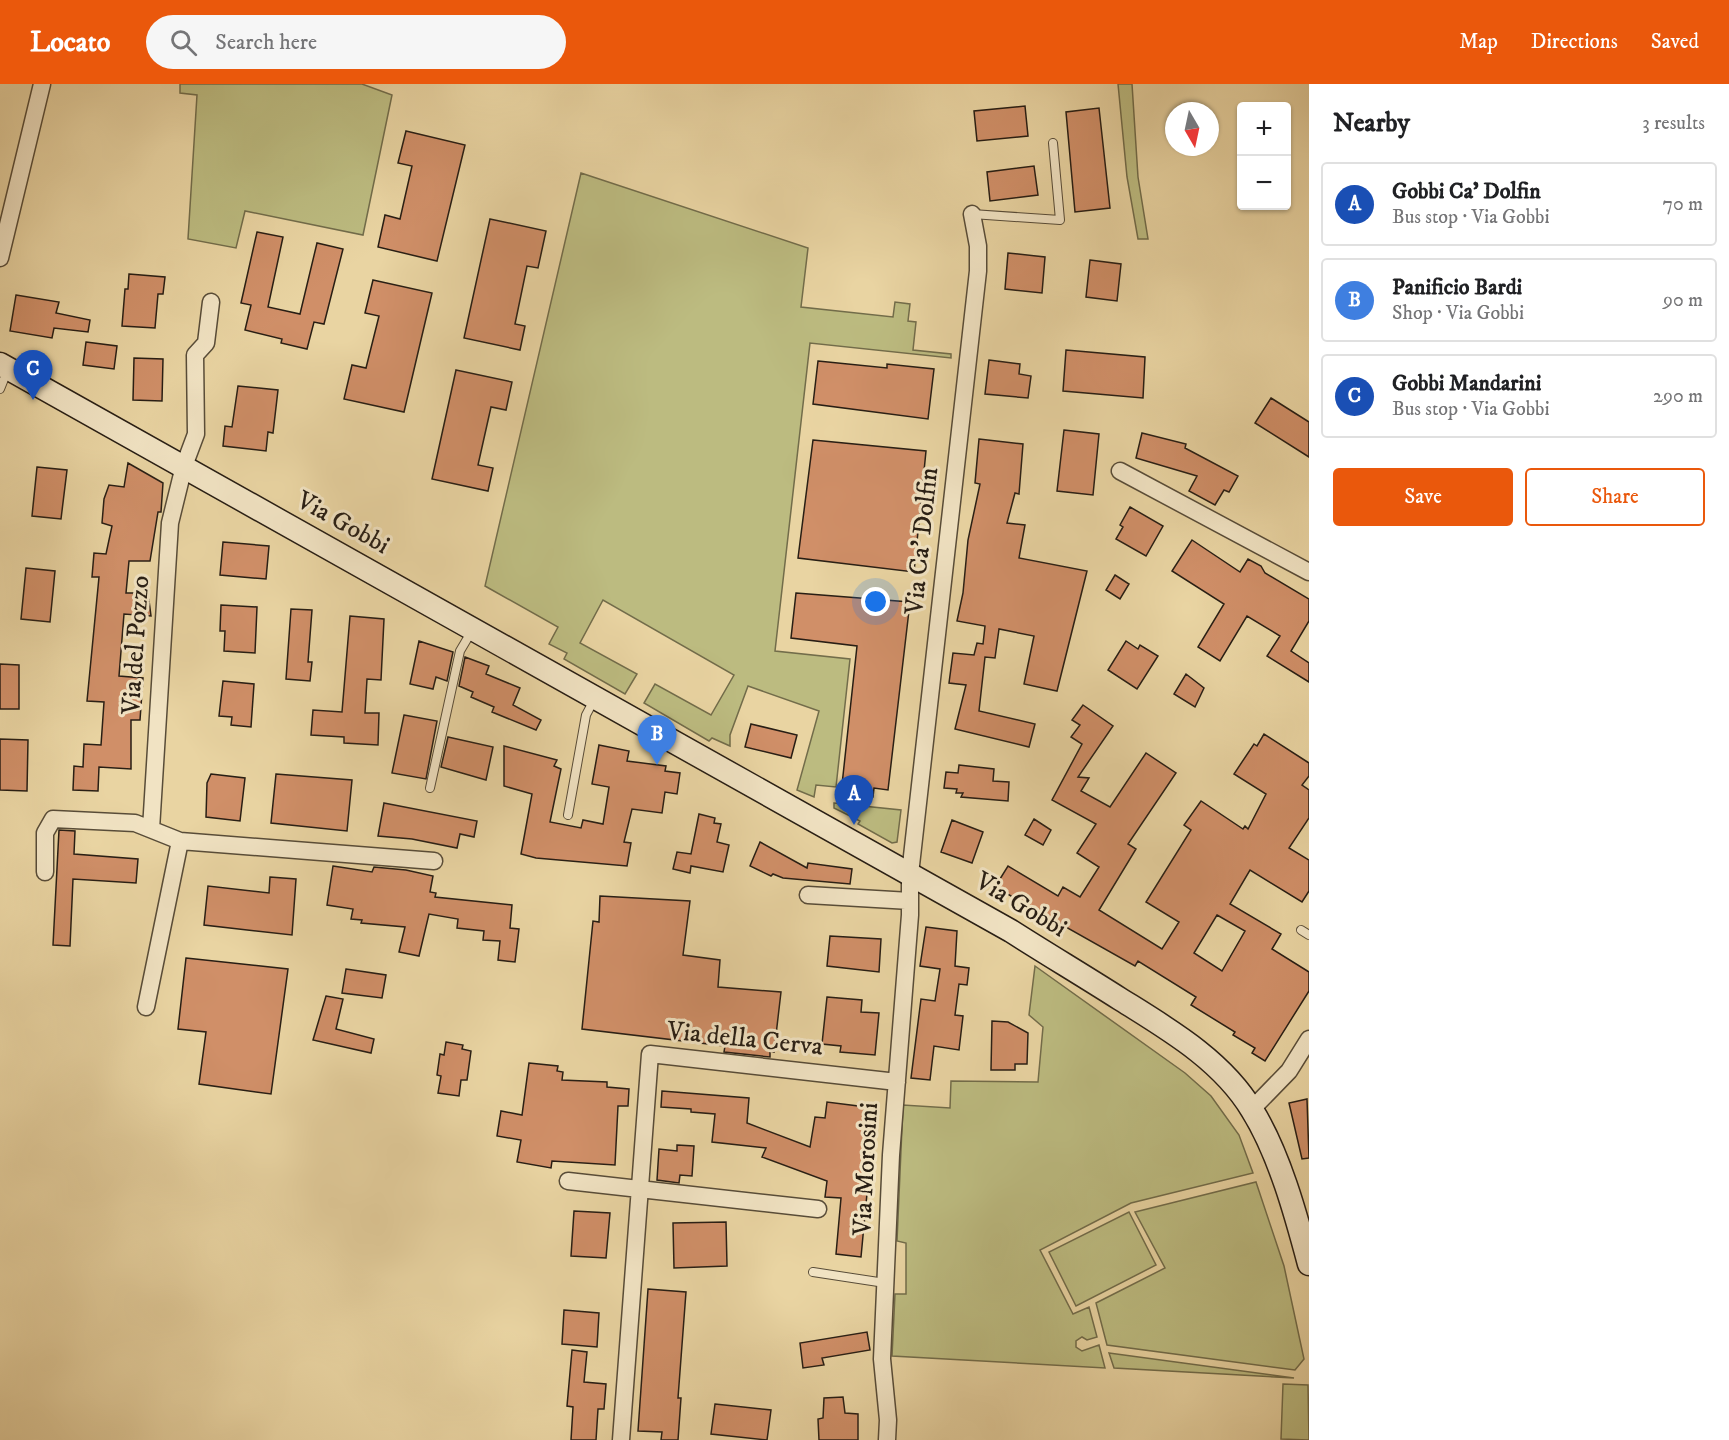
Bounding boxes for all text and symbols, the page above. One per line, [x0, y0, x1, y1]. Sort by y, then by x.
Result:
search box [146, 15, 566, 69]
text: Locato [30, 25, 110, 60]
icon: search [167, 26, 200, 59]
text: Search here [215, 29, 317, 56]
text: Map [1459, 29, 1498, 55]
text: Directions [1531, 29, 1618, 55]
text: Saved [1651, 29, 1699, 55]
north arrow [1165, 102, 1219, 156]
map controls [1237, 102, 1291, 210]
button: + [1237, 102, 1291, 156]
text: Nearby [1333, 107, 1410, 140]
text: 3 results [1642, 111, 1705, 136]
button: − [1237, 156, 1291, 210]
text: Gobbi Ca' Dolfin [1392, 178, 1541, 205]
text: A [1348, 192, 1361, 217]
text: 70 m [1662, 192, 1703, 217]
text: Bus stop · Via Gobbi [1392, 205, 1550, 230]
text: Panificio Bardi [1392, 274, 1522, 301]
text: B [1348, 288, 1361, 313]
text: 90 m [1663, 288, 1703, 313]
text: Shop · Via Gobbi [1392, 301, 1524, 326]
pin: C [14, 350, 52, 400]
text: Gobbi Mandarini [1392, 370, 1541, 397]
text: C [1348, 384, 1361, 409]
text: 290 m [1653, 384, 1703, 409]
text: Bus stop · Via Gobbi [1392, 397, 1550, 422]
street label: Via Ca' Dolfin [898, 465, 946, 617]
button: Save [1333, 468, 1513, 526]
button: Share [1525, 468, 1705, 526]
street label: Via Gobbi [290, 483, 395, 562]
street label: Via del Pozzo [115, 574, 157, 717]
your location [861, 587, 890, 616]
pin: B [638, 716, 676, 765]
pin: A [834, 776, 874, 825]
street label: Via Gobbi [968, 864, 1073, 945]
street label: Via della Cerva [665, 1014, 824, 1064]
street label: Via Morosini [846, 1101, 886, 1238]

